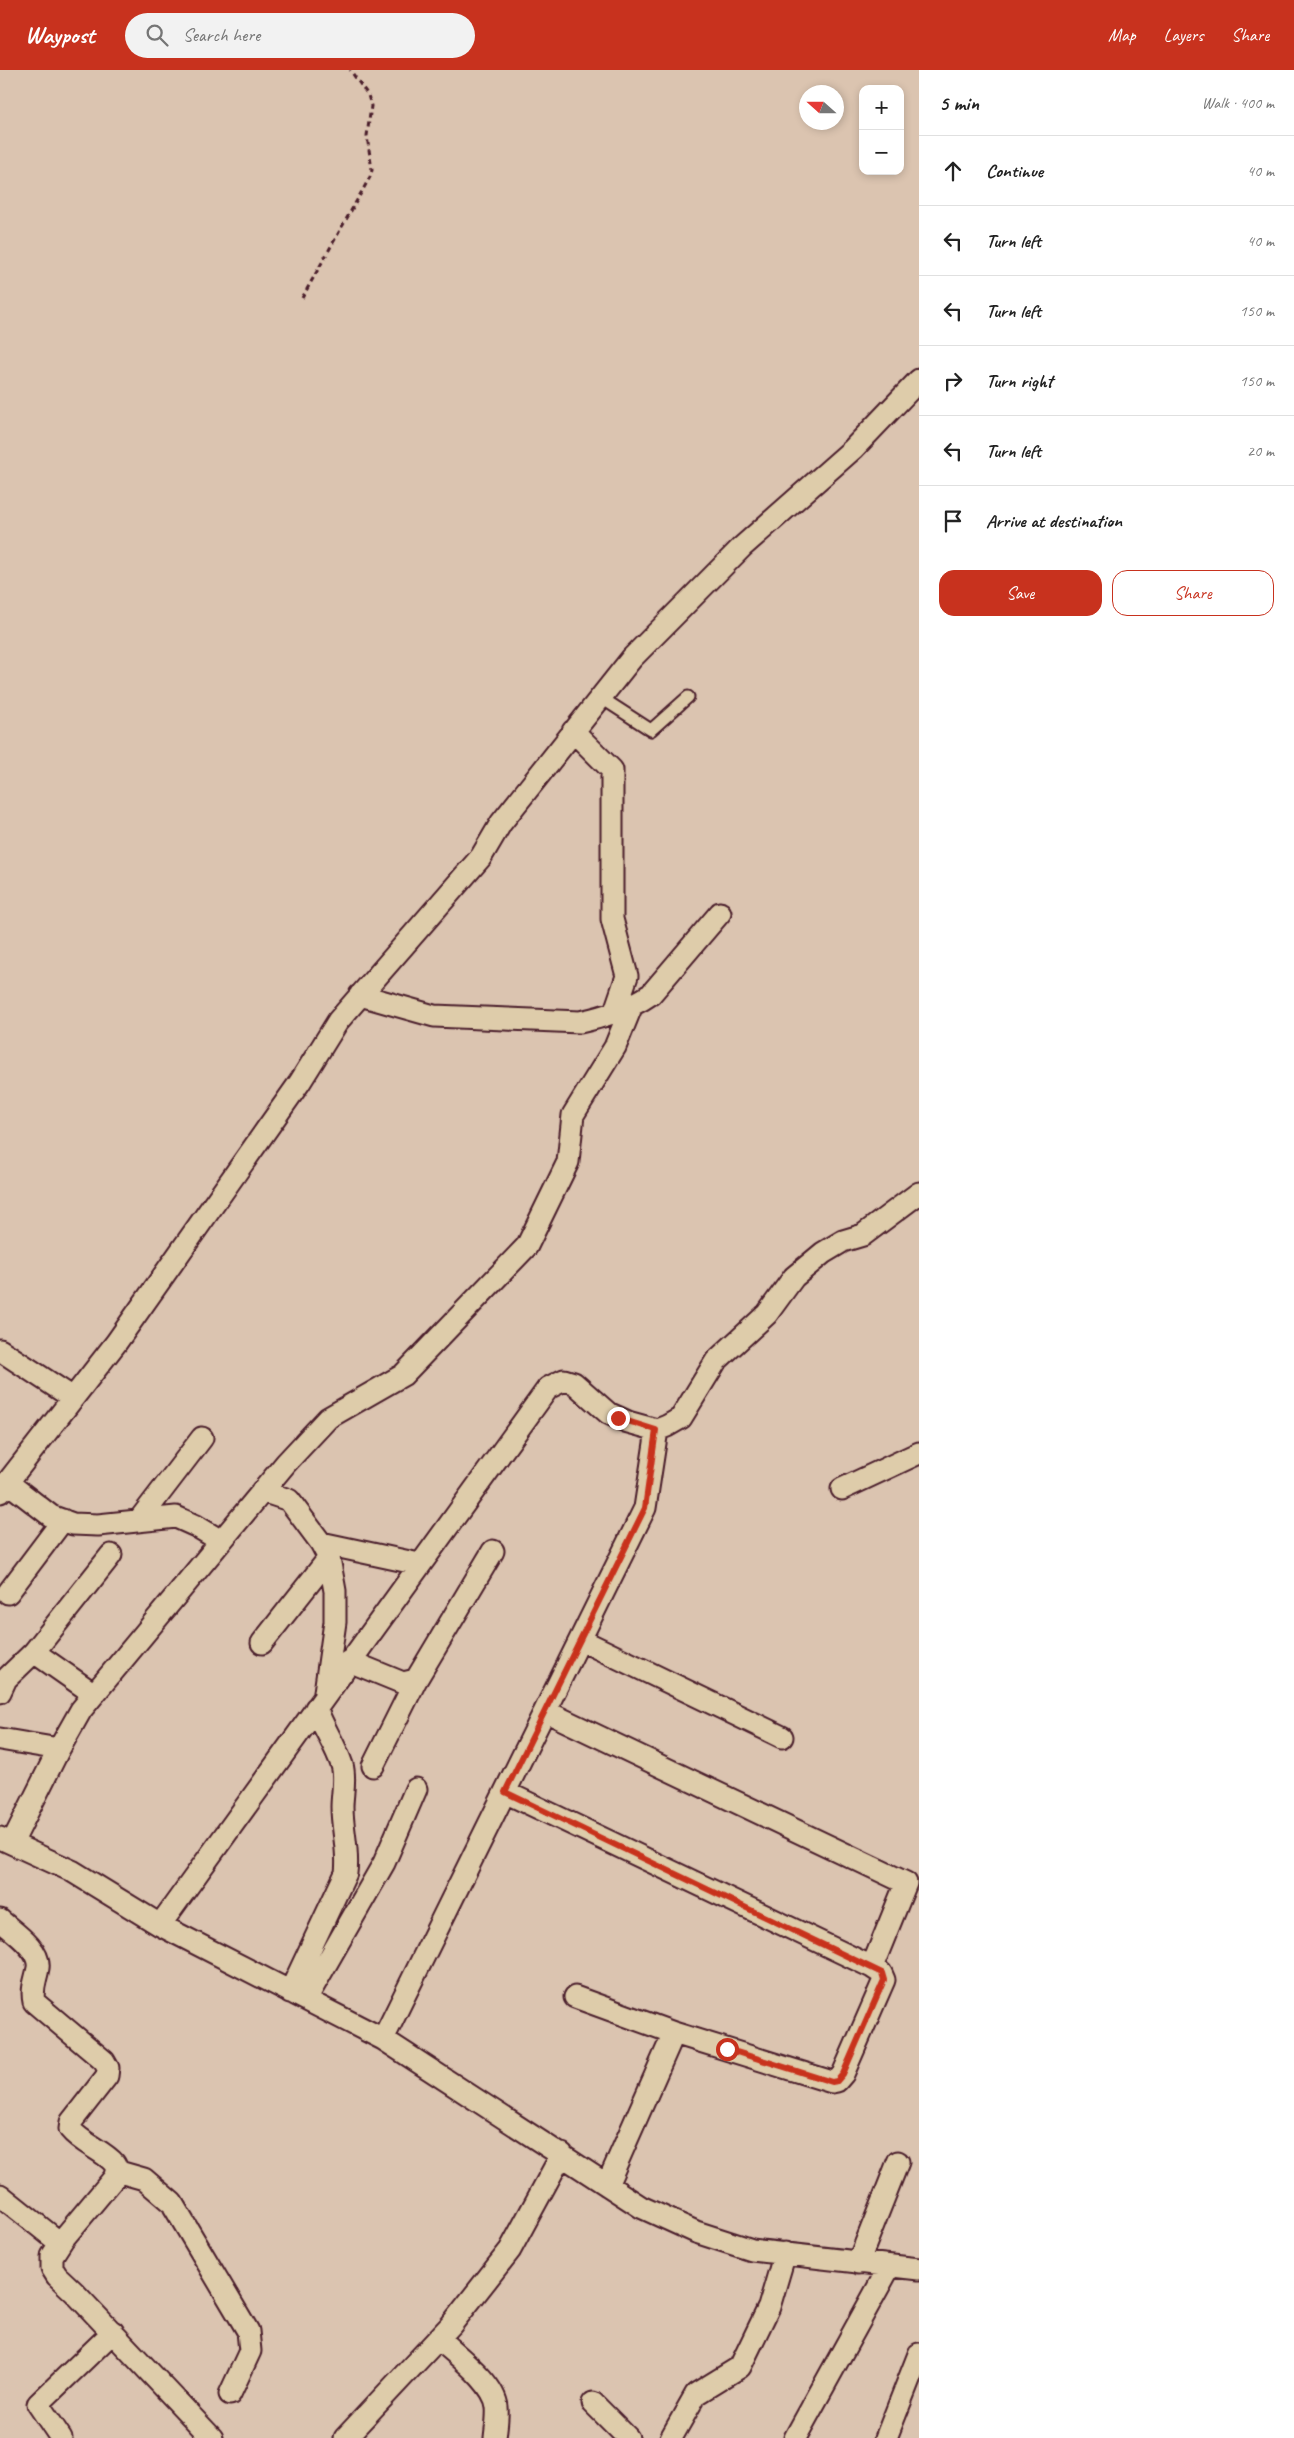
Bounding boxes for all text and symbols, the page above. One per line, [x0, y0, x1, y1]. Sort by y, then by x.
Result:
search box [125, 13, 475, 58]
text: Waypost [25, 20, 95, 50]
icon: search [143, 21, 171, 49]
text: Search here [183, 23, 260, 47]
text: Map [1108, 24, 1136, 46]
text: Layers [1164, 24, 1203, 46]
text: Share [1231, 24, 1269, 46]
north arrow [799, 85, 844, 130]
map controls [859, 85, 904, 175]
button: + [859, 85, 904, 130]
text: 5 min [939, 90, 979, 116]
text: Walk · 400 m [1202, 93, 1274, 113]
button: − [859, 130, 904, 175]
icon: ahead [939, 157, 967, 185]
text: Continue [986, 159, 1043, 183]
text: 40 m [1247, 161, 1274, 181]
icon: left [939, 227, 967, 255]
text: Turn left [986, 229, 1041, 253]
text: 40 m [1247, 231, 1274, 251]
icon: left [939, 297, 967, 325]
text: Turn left [986, 299, 1041, 323]
text: 150 m [1240, 301, 1274, 321]
icon: right [939, 367, 967, 395]
text: Turn right [986, 369, 1053, 393]
text: 150 m [1240, 371, 1274, 391]
icon: left [939, 437, 967, 465]
text: Turn left [986, 439, 1041, 463]
text: 20 m [1247, 441, 1274, 461]
icon: arrive [939, 507, 967, 535]
text: Arrive at destination [986, 509, 1122, 533]
button: Save [939, 570, 1102, 616]
button: Share [1112, 570, 1274, 616]
route end [607, 1407, 630, 1430]
route start [716, 2038, 739, 2061]

